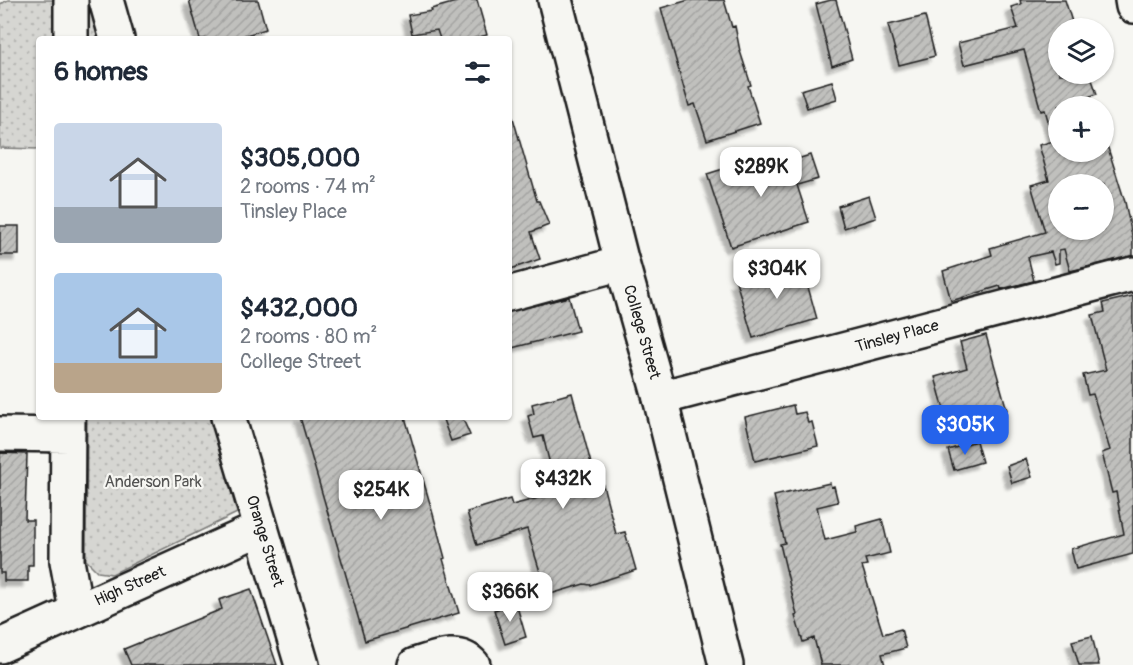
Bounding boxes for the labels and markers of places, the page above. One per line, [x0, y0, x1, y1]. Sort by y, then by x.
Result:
pin: $289K [719, 147, 803, 198]
pin: $304K [735, 249, 819, 300]
pin: $305K [923, 405, 1007, 456]
pin: $432K [521, 459, 605, 510]
pin: $254K [339, 470, 423, 521]
pin: $366K [468, 572, 552, 623]

